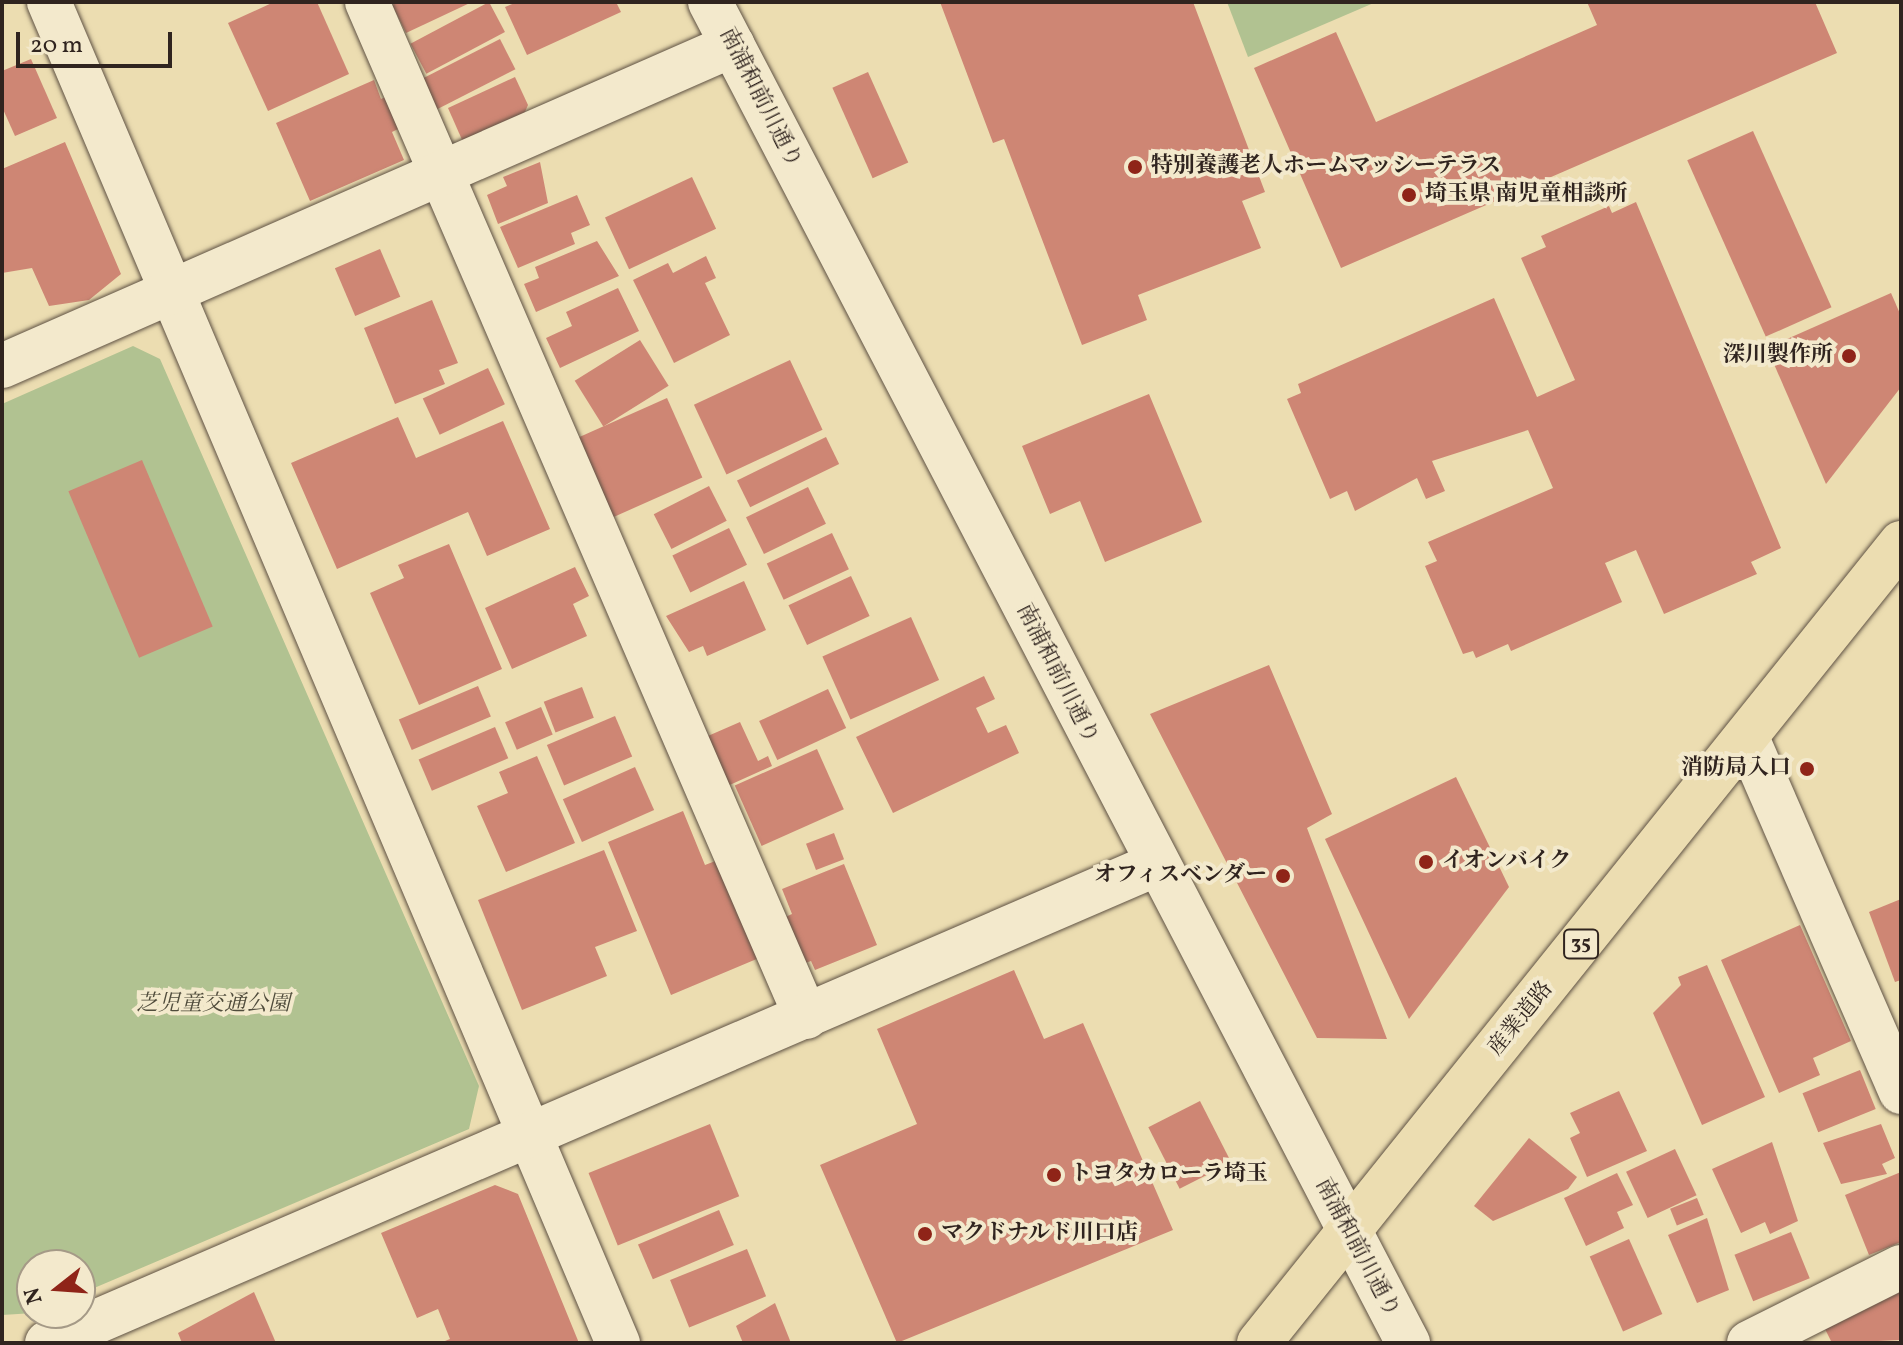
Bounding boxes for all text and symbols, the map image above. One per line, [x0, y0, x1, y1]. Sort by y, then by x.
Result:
scale bar [20, 16, 176, 66]
street label: 南浦和前川通り [713, 23, 807, 173]
text: 20 m [30, 29, 83, 63]
place label: 特別養護老人ホームマッシーテラス [1151, 154, 1503, 180]
marker: 特別養護老人ホームマッシーテラス [1126, 158, 1144, 176]
place label: 埼玉県 南児童相談所 [1425, 182, 1627, 208]
marker: 埼玉県 南児童相談所 [1400, 186, 1418, 204]
place label: 深川製作所 [1723, 343, 1833, 369]
marker: 深川製作所 [1840, 347, 1858, 365]
street label: 南浦和前川通り [1010, 599, 1104, 749]
place label: 消防局入口 [1681, 756, 1791, 782]
marker: 消防局入口 [1798, 760, 1816, 778]
place label: イオンバイク [1442, 849, 1574, 875]
marker: イオンバイク [1417, 853, 1435, 871]
place label: オフィスベンダー [1091, 863, 1267, 889]
marker: オフィスベンダー [1274, 867, 1292, 885]
road number: 35 [1563, 928, 1599, 960]
street label: 産業道路 [1483, 976, 1559, 1062]
park label: 芝児童交通公園 [136, 992, 290, 1018]
place label: トヨタカローラ埼玉 [1070, 1162, 1268, 1188]
marker: トヨタカローラ埼玉 [1045, 1166, 1063, 1184]
street label: 南浦和前川通り [1309, 1174, 1405, 1322]
place label: マクドナルド川口店 [941, 1221, 1139, 1247]
marker: マクドナルド川口店 [916, 1225, 934, 1243]
north arrow [16, 1249, 96, 1329]
text: N [17, 1283, 52, 1308]

